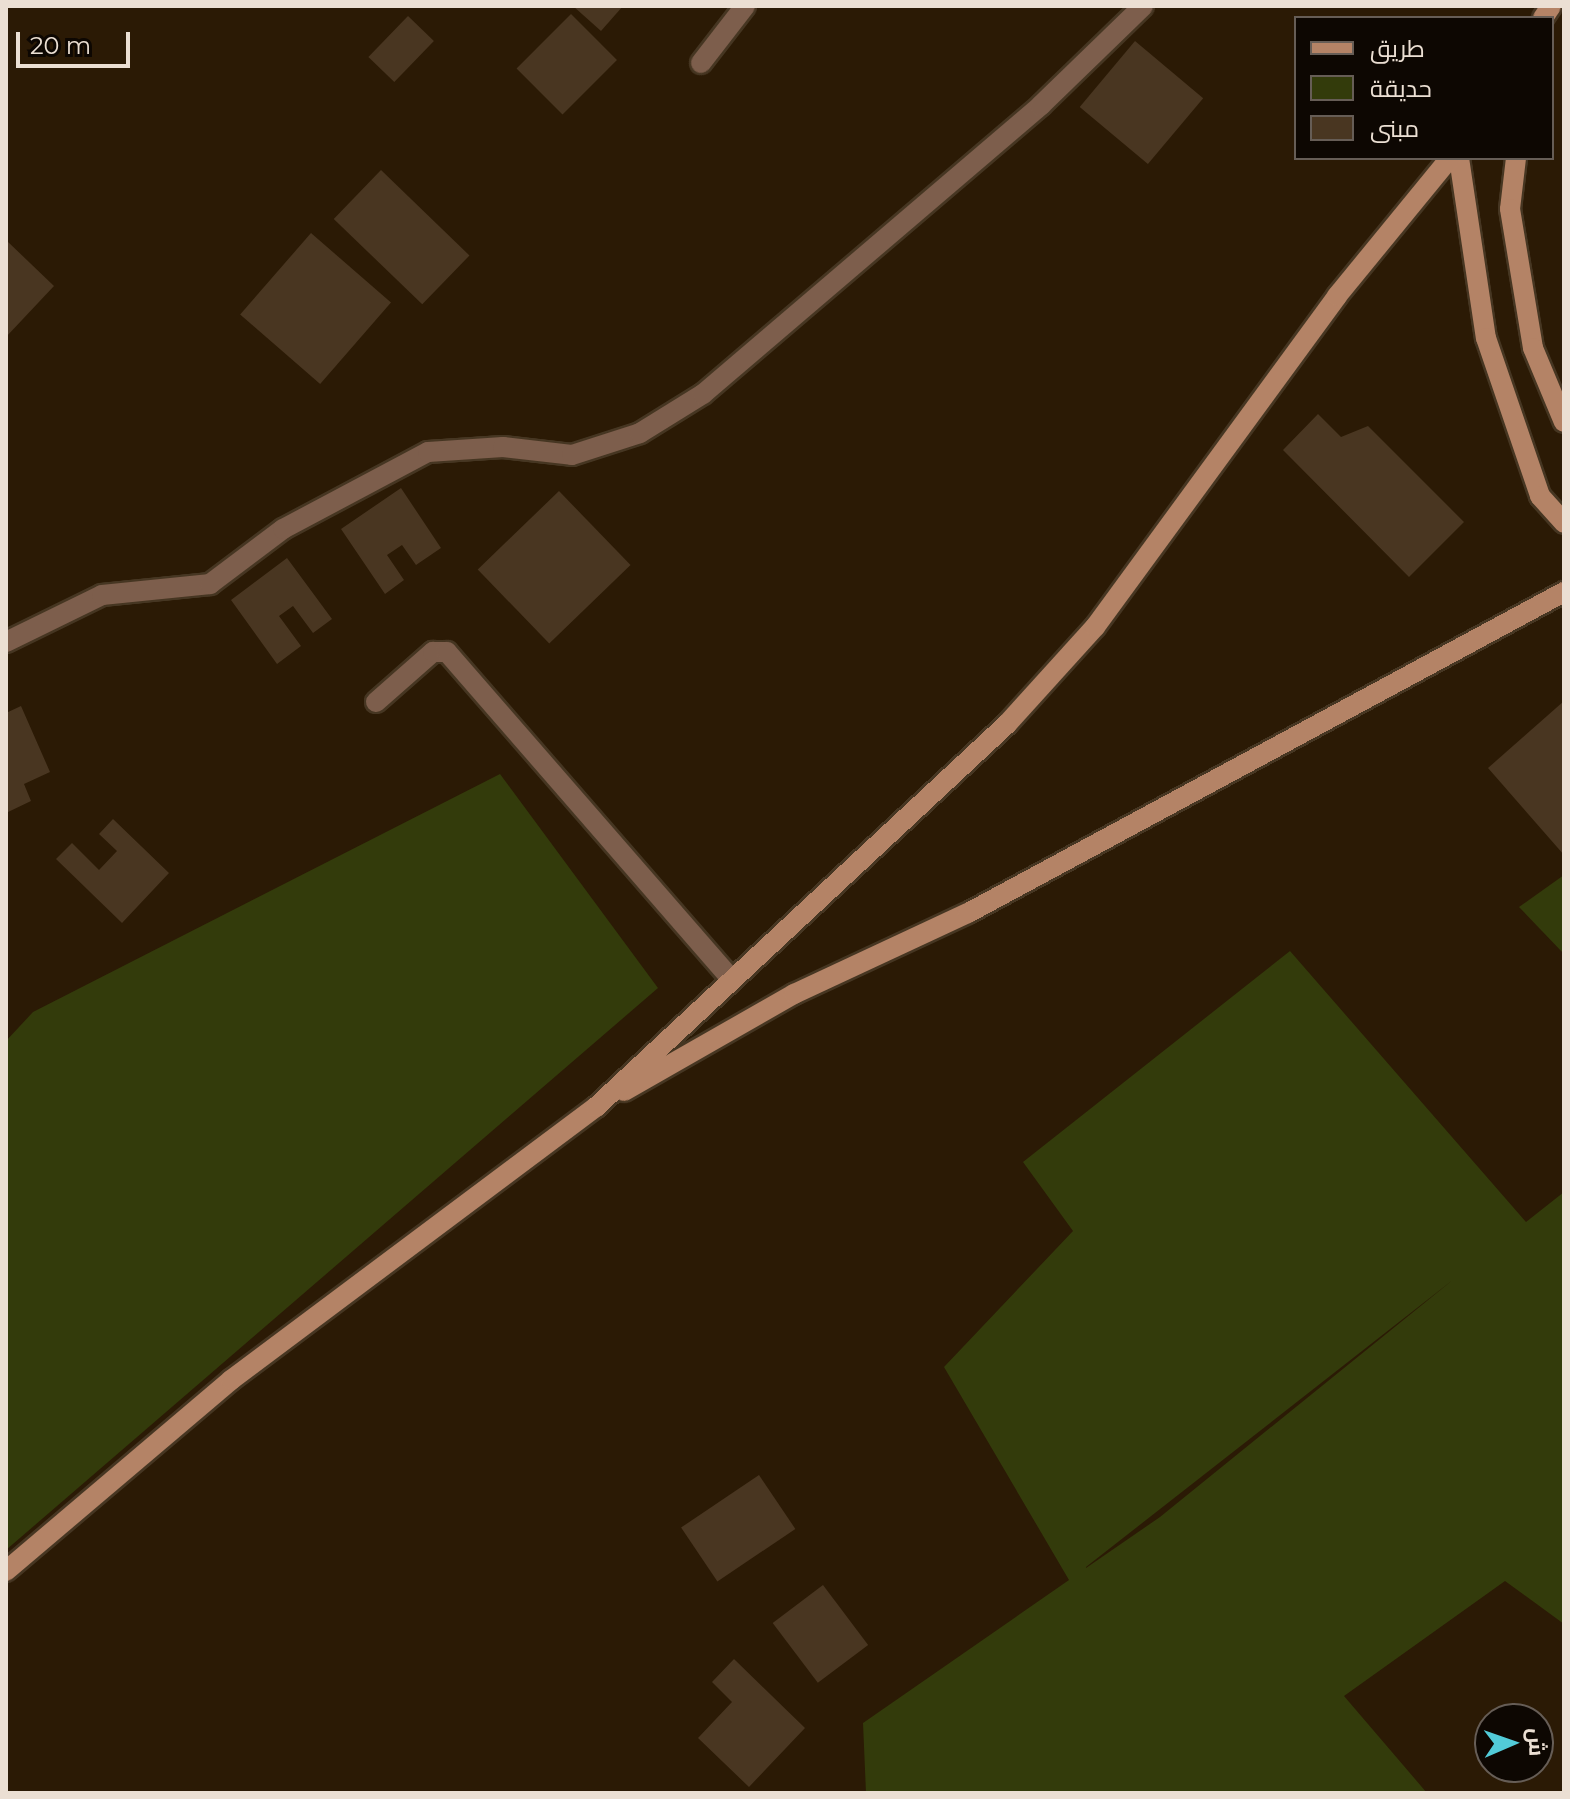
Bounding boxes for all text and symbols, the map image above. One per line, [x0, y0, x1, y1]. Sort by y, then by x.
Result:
scale bar [20, 16, 134, 66]
legend [1294, 16, 1554, 160]
text: 20 m [30, 31, 91, 60]
text: طريق [1370, 34, 1425, 63]
text: حديقة [1370, 74, 1432, 103]
text: مبنى [1370, 114, 1419, 143]
north arrow [1474, 1703, 1554, 1783]
text: ش [1523, 1728, 1550, 1757]

